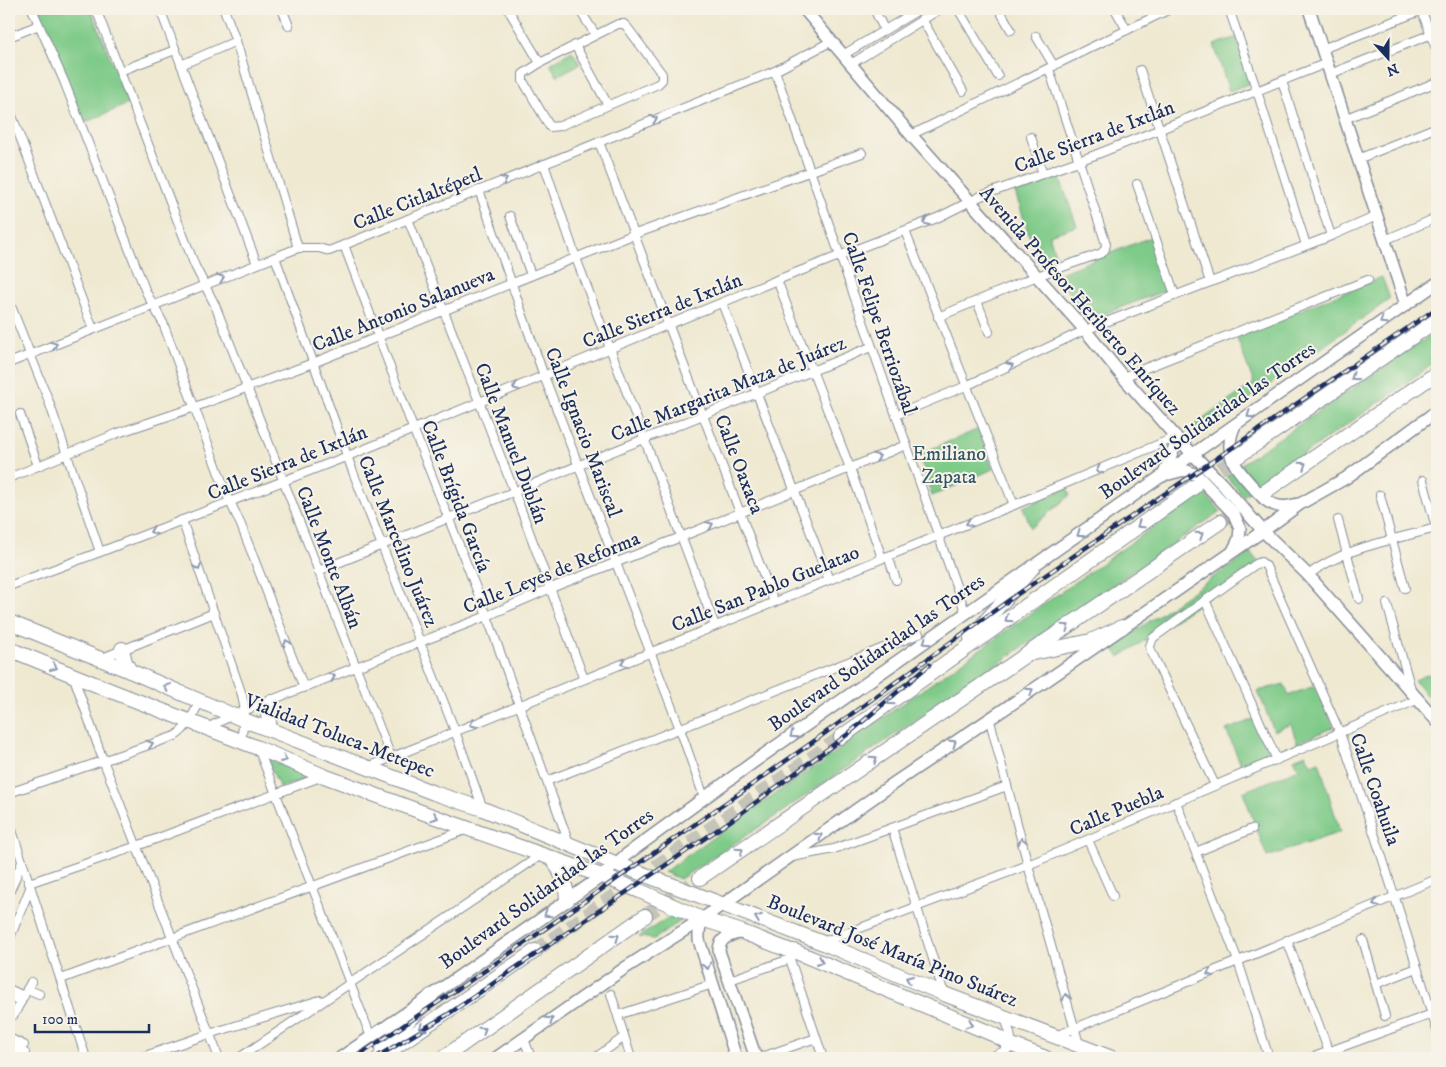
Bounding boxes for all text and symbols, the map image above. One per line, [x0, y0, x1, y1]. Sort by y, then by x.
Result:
north arrow [1364, 32, 1414, 82]
text: N [1383, 59, 1401, 80]
street label: Calle Sierra de Ixtlán [1011, 95, 1179, 180]
one-way arrow [650, 115, 658, 125]
street label: Calle Citlaltépetl [349, 162, 486, 237]
one-way arrow [499, 176, 507, 186]
street label: Avenida Profesor Heriberto Enríquez [973, 181, 1187, 421]
one-way arrow [922, 216, 931, 226]
street label: Calle Felipe Berriozábal [836, 229, 922, 418]
street label: Calle Antonio Salanueva [309, 262, 499, 358]
street label: Calle Sierra de Ixtlán [579, 268, 747, 355]
one-way arrow [216, 274, 225, 285]
one-way arrow [1379, 315, 1389, 324]
street label: Calle Margarita Maza de Juárez [607, 331, 850, 448]
street label: Boulevard Solidaridad las Torres [1095, 337, 1321, 506]
one-way arrow [49, 341, 58, 352]
street label: Calle Ignacio Mariscal [539, 344, 627, 521]
street label: Calle Manuel Dublán [468, 359, 553, 528]
one-way arrow [1005, 361, 1014, 372]
one-way arrow [1350, 371, 1359, 381]
one-way arrow [512, 381, 520, 391]
one-way arrow [1246, 409, 1256, 418]
street label: Calle Oaxaca [708, 411, 769, 518]
street label: Calle Brígida García [415, 417, 496, 577]
street label: Calle Sierra de Ixtlán [204, 420, 372, 507]
park label: Emiliano Zapata [912, 442, 986, 490]
street label: Calle Marcelino Juárez [352, 452, 444, 631]
one-way arrow [872, 453, 881, 464]
one-way arrow [1297, 462, 1307, 471]
one-way arrow [1095, 463, 1104, 474]
street label: Calle Monte Albán [290, 483, 367, 633]
one-way arrow [965, 517, 974, 527]
one-way arrow [1136, 519, 1146, 528]
one-way arrow [705, 521, 714, 532]
one-way arrow [149, 525, 158, 535]
street label: Calle Leyes de Reforma [459, 526, 644, 620]
one-way arrow [1076, 528, 1086, 537]
one-way arrow [1194, 532, 1204, 541]
street label: Calle San Pablo Guelatao [668, 540, 863, 639]
one-way arrow [192, 562, 202, 570]
street label: Boulevard Solidaridad las Torres [764, 569, 990, 738]
one-way arrow [1004, 613, 1013, 622]
one-way arrow [1060, 624, 1069, 633]
one-way arrow [922, 636, 932, 645]
one-way arrow [283, 639, 293, 648]
one-way arrow [620, 657, 629, 667]
one-way arrow [49, 660, 58, 671]
one-way arrow [327, 673, 336, 684]
one-way arrow [163, 682, 172, 693]
street label: Vialidad Toluca-Metepec [240, 688, 438, 784]
one-way arrow [1025, 688, 1034, 697]
one-way arrow [886, 696, 895, 705]
one-way arrow [469, 717, 478, 728]
one-way arrow [789, 729, 799, 738]
street label: Calle Coahuila [1344, 730, 1406, 850]
one-way arrow [145, 740, 153, 750]
one-way arrow [947, 740, 956, 749]
one-way arrow [279, 752, 288, 763]
one-way arrow [868, 756, 878, 765]
street label: Calle Puebla [1066, 780, 1168, 842]
street label: Boulevard Solidaridad las Torres [435, 803, 659, 975]
one-way arrow [430, 811, 439, 821]
one-way arrow [814, 833, 823, 842]
one-way arrow [1017, 836, 1028, 845]
one-way arrow [735, 848, 744, 857]
street label: Boulevard José María Pino Suárez [763, 890, 1022, 1013]
one-way arrow [1372, 897, 1380, 907]
one-way arrow [544, 907, 553, 917]
one-way arrow [755, 914, 763, 924]
one-way arrow [610, 934, 620, 943]
one-way arrow [815, 955, 824, 966]
one-way arrow [701, 962, 711, 970]
one-way arrow [1206, 967, 1214, 977]
one-way arrow [905, 974, 914, 985]
one-way arrow [1062, 994, 1072, 1002]
scale bar [35, 1002, 149, 1034]
text: 100 m [42, 1010, 78, 1029]
one-way arrow [544, 1017, 554, 1026]
one-way arrow [965, 1018, 974, 1029]
one-way arrow [419, 1022, 428, 1031]
one-way arrow [477, 1027, 487, 1036]

